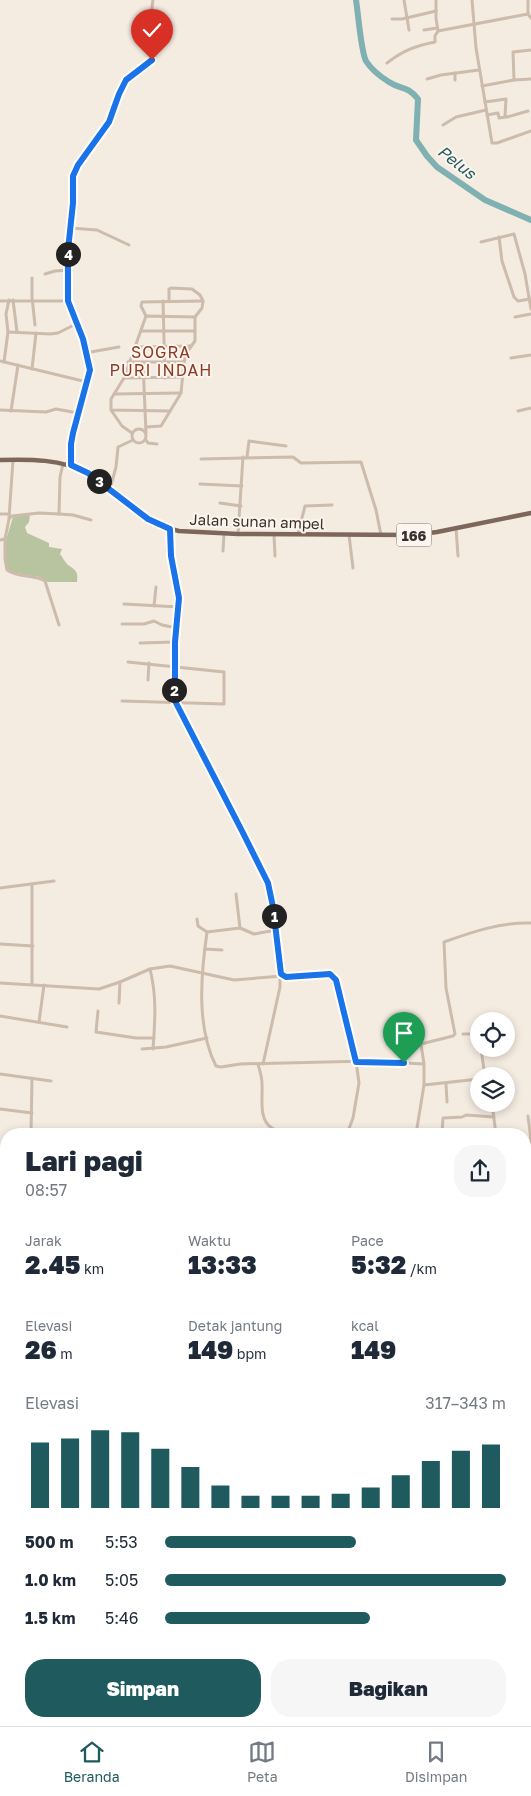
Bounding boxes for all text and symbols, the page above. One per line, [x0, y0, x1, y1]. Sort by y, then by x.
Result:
pin [131, 9, 173, 60]
icon: check [138, 16, 166, 44]
water label: Pelus [434, 141, 481, 184]
pin: 4 [56, 242, 80, 266]
text: 4 [64, 246, 73, 263]
district label: SOGRA PURI INDAH [109, 342, 213, 380]
pin: 3 [86, 468, 112, 494]
text: 3 [95, 473, 104, 490]
street label: Jalan sunan ampel [189, 510, 325, 532]
road number: 166 [396, 524, 432, 546]
pin: 2 [162, 678, 186, 702]
text: 2 [170, 682, 179, 699]
pin: 1 [262, 904, 286, 928]
text: 1 [271, 908, 278, 925]
pin [383, 1012, 425, 1063]
map controls [470, 1012, 515, 1112]
button: locate [470, 1012, 515, 1057]
icon: arrive [390, 1019, 418, 1047]
button: layers [470, 1067, 515, 1112]
text: Lari pagi [25, 1144, 143, 1177]
button: share [454, 1145, 506, 1197]
text: 08:57 [25, 1180, 67, 1200]
text: Jarak [25, 1232, 62, 1249]
text: Waktu [188, 1232, 231, 1249]
text: Pace [351, 1232, 384, 1249]
text: 2.45 [25, 1249, 80, 1280]
text: 13:33 [188, 1249, 257, 1280]
text: 5:32 [351, 1249, 406, 1280]
text: km [80, 1260, 104, 1277]
text: /km [406, 1260, 437, 1277]
text: Elevasi [25, 1317, 72, 1334]
text: Detak jantung [188, 1317, 282, 1334]
text: kcal [351, 1317, 379, 1334]
text: 26 [25, 1334, 57, 1365]
text: 149 [188, 1334, 233, 1365]
text: 149 [351, 1334, 396, 1365]
text: m [57, 1345, 73, 1362]
text: bpm [233, 1345, 266, 1362]
text: Elevasi [25, 1393, 79, 1413]
text: 317–343 m [425, 1393, 506, 1413]
text: 500 m [25, 1532, 74, 1552]
text: 5:53 [105, 1532, 138, 1552]
text: 1.0 km [25, 1570, 76, 1590]
text: 5:05 [105, 1570, 138, 1590]
text: 1.5 km [25, 1608, 75, 1628]
text: 5:46 [105, 1608, 139, 1628]
button: Simpan [25, 1659, 261, 1717]
button: Bagikan [271, 1659, 506, 1717]
tab: Beranda [64, 1738, 120, 1785]
tab: Peta [247, 1738, 278, 1785]
tab: Disimpan [405, 1738, 467, 1785]

